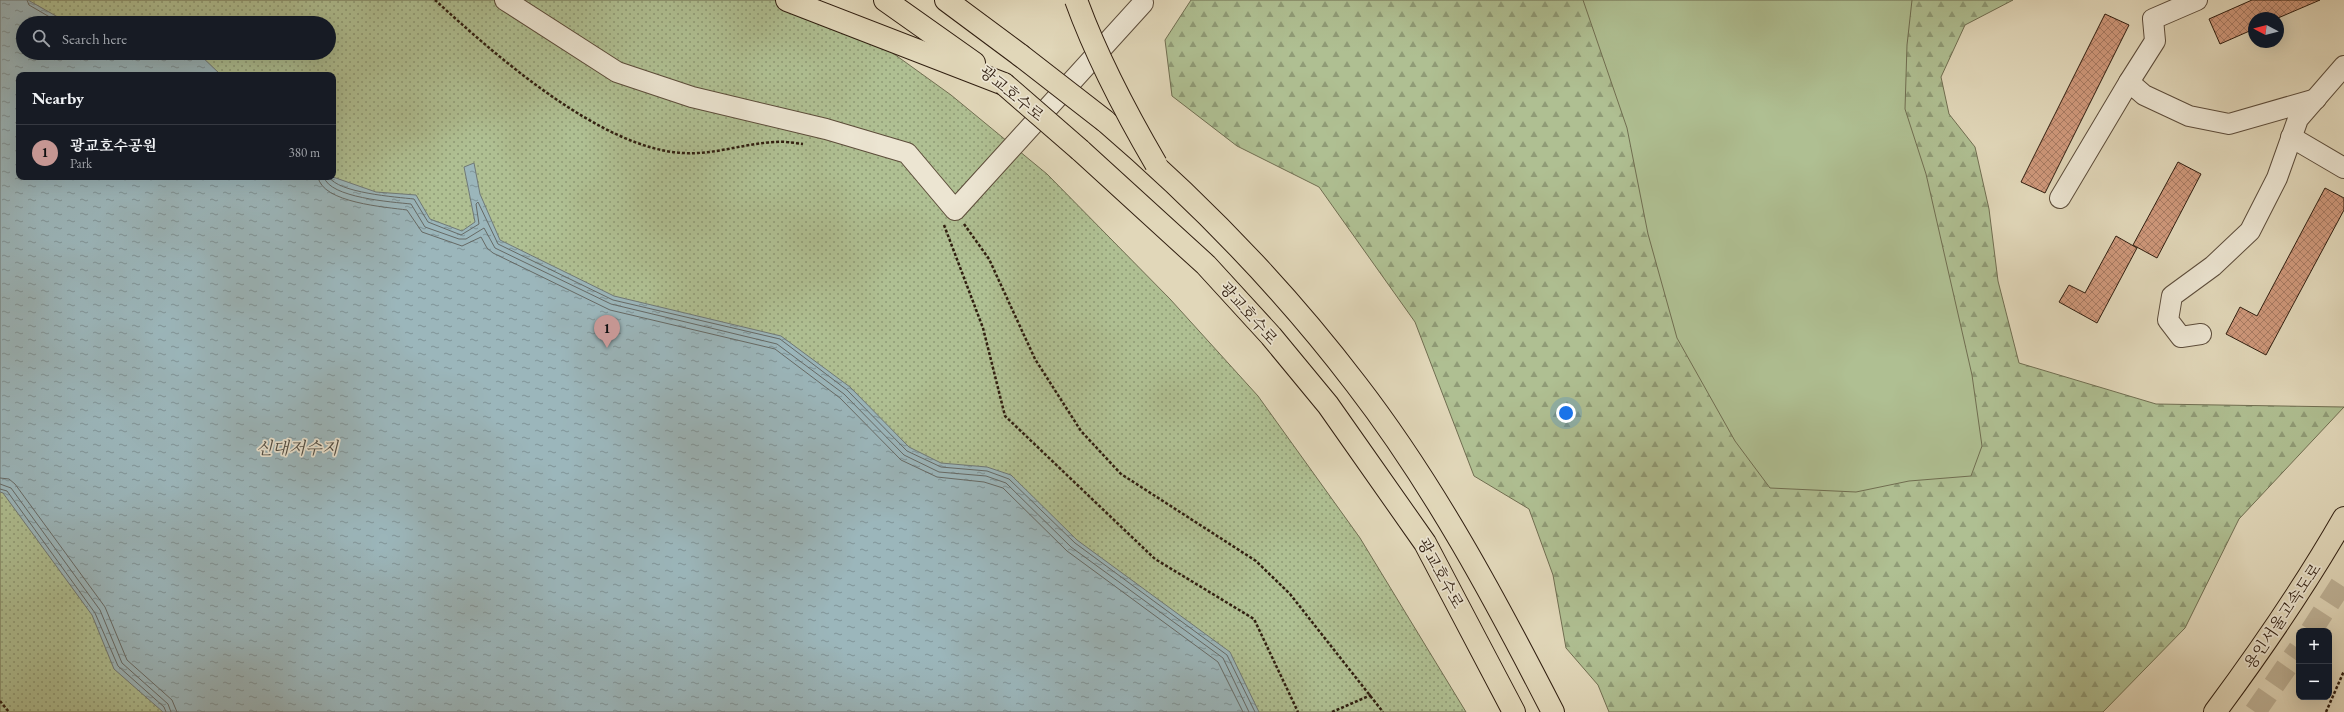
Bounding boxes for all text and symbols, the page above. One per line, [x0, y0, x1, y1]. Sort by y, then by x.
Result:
north arrow [2248, 12, 2284, 48]
search box [16, 16, 336, 60]
icon: search [30, 27, 52, 49]
text: Search here [62, 29, 127, 48]
street label: 광교호수로 [975, 61, 1049, 126]
text: Nearby [32, 87, 84, 109]
text: 광교호수공원 [70, 136, 157, 155]
text: 1 [42, 144, 48, 161]
text: 380 m [289, 144, 320, 161]
text: Park [70, 155, 92, 172]
street label: 광교호수로 [1215, 278, 1283, 349]
pin: 1 [594, 315, 620, 348]
your location [1556, 403, 1576, 423]
water label: 신대저수지 [256, 437, 340, 459]
street label: 광교호수로 [1413, 534, 1469, 613]
street label: 용인서울고속도로 [2239, 559, 2326, 673]
map controls [2296, 628, 2332, 700]
button: + [2296, 628, 2332, 664]
button: − [2296, 664, 2332, 700]

